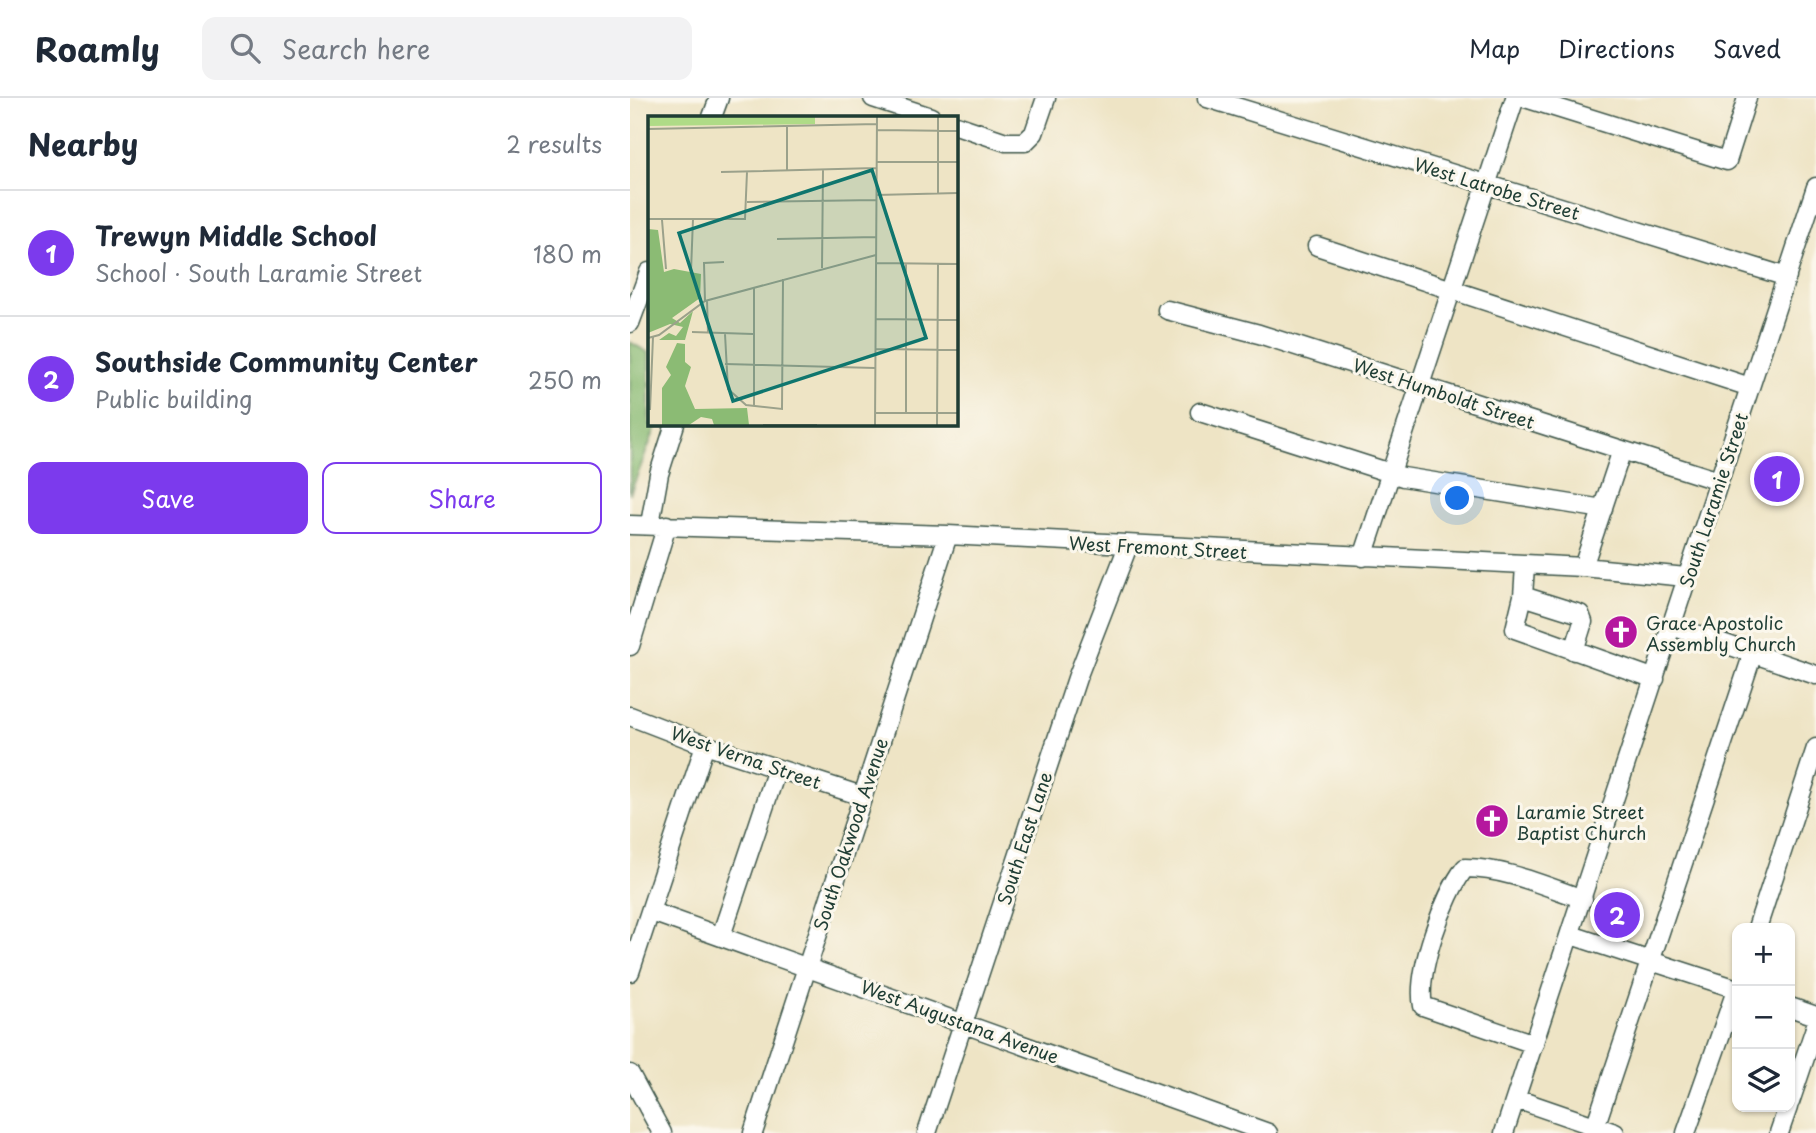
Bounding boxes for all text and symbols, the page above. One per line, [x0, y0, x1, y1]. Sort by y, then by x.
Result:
search box [202, 17, 692, 80]
text: Roamly [35, 23, 160, 73]
icon: search [226, 29, 264, 67]
text: Search here [282, 29, 430, 68]
text: Map [1469, 30, 1520, 66]
text: Directions [1558, 30, 1675, 66]
text: Saved [1713, 30, 1781, 66]
inset map [648, 116, 957, 425]
text: Nearby [28, 121, 138, 166]
text: 2 results [506, 126, 602, 161]
street label: West Latrobe Street [1411, 150, 1583, 226]
text: Trewyn Middle School [95, 216, 377, 255]
text: 1 [46, 236, 57, 271]
text: 180 m [533, 236, 602, 271]
text: School · South Laramie Street [95, 255, 422, 290]
text: Southside Community Center [95, 342, 478, 381]
street label: West Humboldt Street [1350, 351, 1538, 435]
text: 2 [43, 362, 59, 397]
text: 250 m [528, 362, 602, 397]
text: Public building [95, 381, 252, 416]
street label: South Laramie Street [1672, 409, 1754, 591]
pin: 1 [1754, 453, 1800, 505]
button: Save [28, 462, 308, 534]
button: Share [322, 462, 602, 534]
your location [1440, 481, 1474, 515]
street label: West Fremont Street [1068, 529, 1248, 565]
place label: Grace Apostolic Assembly Church [1646, 609, 1796, 657]
church icon: Grace Apostolic Assembly Church [1602, 613, 1640, 651]
street label: West Verna Street [667, 719, 825, 795]
street label: South Oakwood Avenue [806, 734, 894, 934]
street label: South East Lane [990, 768, 1058, 908]
place label: Laramie Street Baptist Church [1516, 798, 1646, 846]
church icon: Laramie Street Baptist Church [1473, 802, 1511, 840]
pin: 2 [1594, 889, 1640, 941]
map controls [1732, 923, 1795, 1112]
button: + [1732, 923, 1795, 986]
street label: West Augustana Avenue [857, 973, 1063, 1070]
button: − [1732, 986, 1795, 1049]
button: layers [1732, 1049, 1795, 1112]

